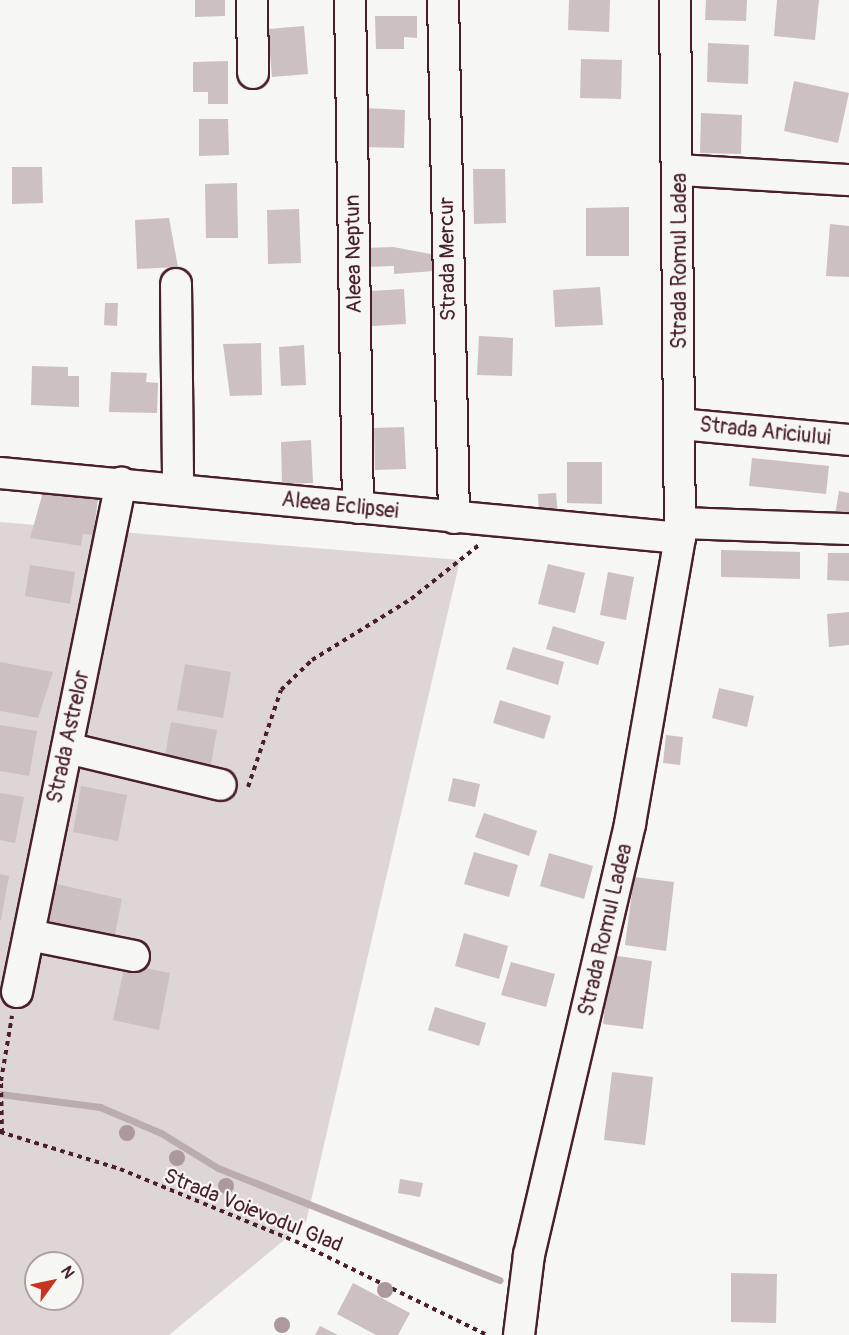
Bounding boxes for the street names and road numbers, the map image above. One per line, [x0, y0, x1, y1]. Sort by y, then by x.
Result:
street label: Strada Romul Ladea [667, 173, 693, 349]
street label: Aleea Neptun [340, 194, 368, 314]
street label: Strada Mercur [434, 197, 462, 321]
street label: Strada Ariciului [698, 413, 832, 451]
street label: Aleea Eclipsei [280, 487, 400, 525]
street label: Strada Astrelor [43, 668, 95, 806]
street label: Strada Romul Ladea [574, 841, 638, 1019]
street label: Strada Voievodul Glad [160, 1164, 346, 1258]

